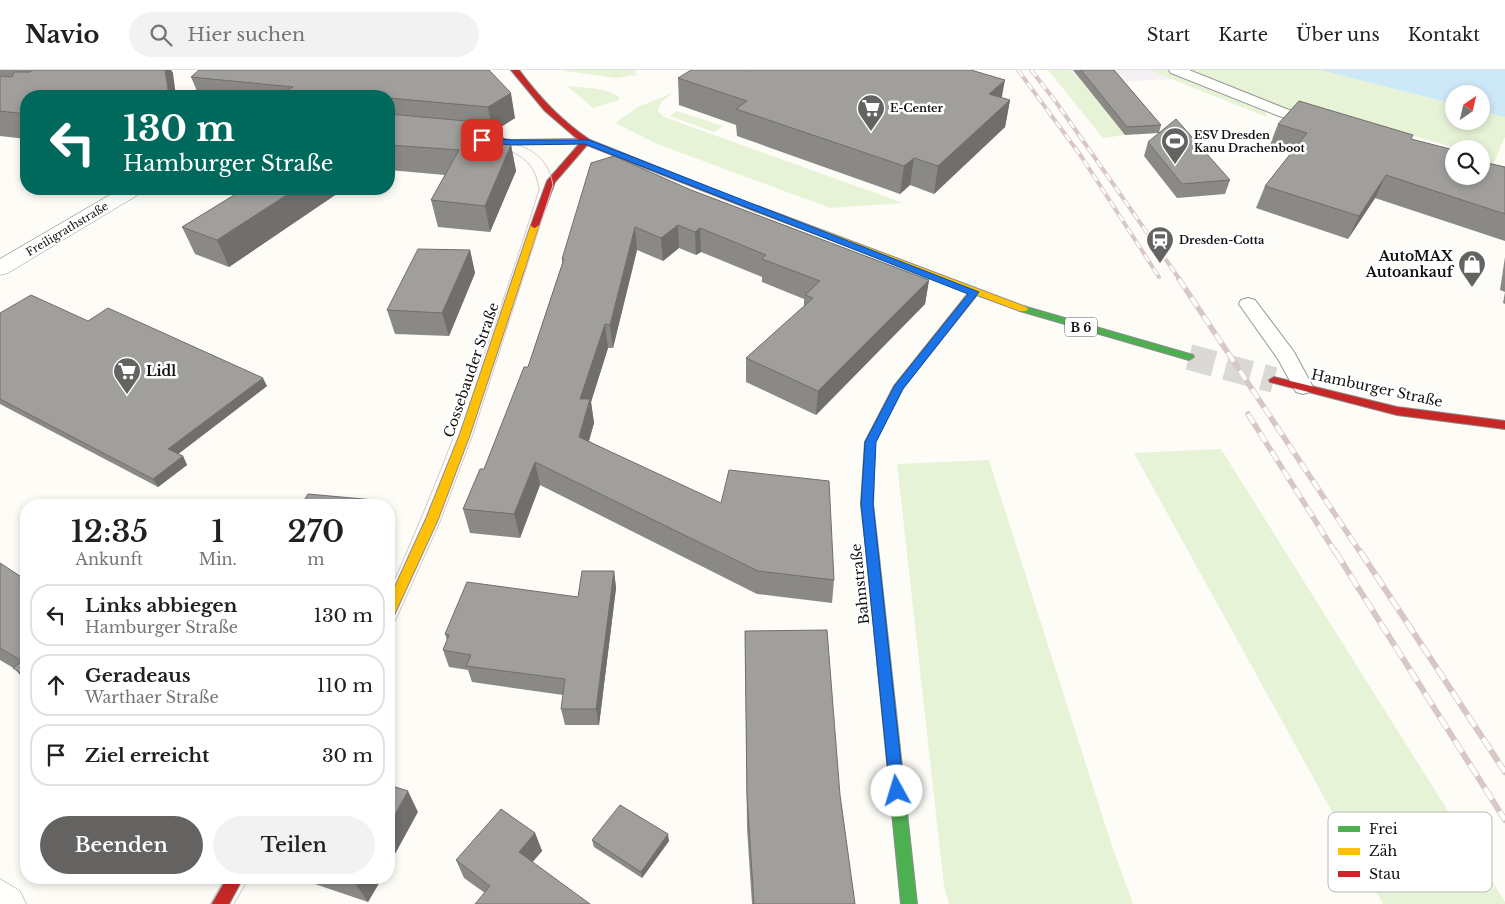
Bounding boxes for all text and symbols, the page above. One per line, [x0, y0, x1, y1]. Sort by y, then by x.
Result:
search box [129, 12, 479, 57]
text: Navio [25, 20, 99, 49]
icon: search [147, 21, 175, 49]
text: Hier suchen [187, 23, 305, 46]
text: Start [1147, 24, 1190, 46]
text: Karte [1218, 24, 1268, 46]
text: Über uns [1296, 24, 1380, 46]
text: Kontakt [1408, 24, 1480, 46]
north arrow [1445, 85, 1490, 130]
map controls [1445, 85, 1490, 185]
supermarket icon: E-Center [856, 93, 886, 132]
place label: E-Center [890, 101, 944, 115]
text: 130 m [123, 107, 235, 150]
icon: left [40, 110, 105, 175]
pin [461, 119, 503, 161]
icon: arrive [468, 126, 496, 154]
sports icon: ESV Dresden Kanu Drachenboot [1160, 126, 1190, 165]
place label: ESV Dresden Kanu Drachenboot [1194, 128, 1305, 155]
button: search [1445, 140, 1490, 185]
text: Hamburger Straße [123, 150, 333, 177]
street label: Freiligrathstraße [23, 199, 111, 259]
station icon: Dresden-Cotta [1145, 225, 1175, 264]
place label: Dresden-Cotta [1179, 233, 1265, 247]
place label: AutoMAX Autoankauf [1365, 247, 1455, 281]
shop icon: AutoMAX Autoankauf [1457, 249, 1487, 288]
street label: Cossebauder Straße [439, 300, 503, 440]
road number: B 6 [1065, 318, 1097, 336]
supermarket icon: Lidl [112, 356, 142, 395]
place label: Lidl [146, 362, 176, 380]
street label: Hamburger Straße [1310, 365, 1444, 411]
text: 12:35 [71, 513, 148, 550]
text: 1 [211, 513, 224, 550]
text: 270 [288, 513, 344, 550]
street label: Bahnstraße [847, 543, 873, 625]
text: Ankunft [76, 549, 143, 569]
text: Min. [199, 549, 237, 569]
text: m [307, 549, 325, 569]
text: Links abbiegen [85, 594, 237, 617]
icon: left [42, 601, 70, 629]
text: 130 m [313, 604, 373, 627]
text: Hamburger Straße [85, 617, 238, 637]
text: Geradeaus [85, 664, 191, 687]
icon: ahead [42, 671, 70, 699]
text: 110 m [317, 674, 373, 697]
text: Warthaer Straße [85, 687, 219, 707]
icon: arrive [42, 741, 70, 769]
text: Ziel erreicht [85, 744, 209, 767]
text: 30 m [322, 744, 373, 767]
position arrow [870, 764, 922, 816]
legend [1328, 812, 1492, 892]
button: Beenden [40, 816, 203, 874]
button: Teilen [213, 816, 375, 874]
text: Frei [1369, 820, 1398, 838]
text: Zäh [1369, 842, 1398, 860]
text: Stau [1369, 865, 1401, 883]

